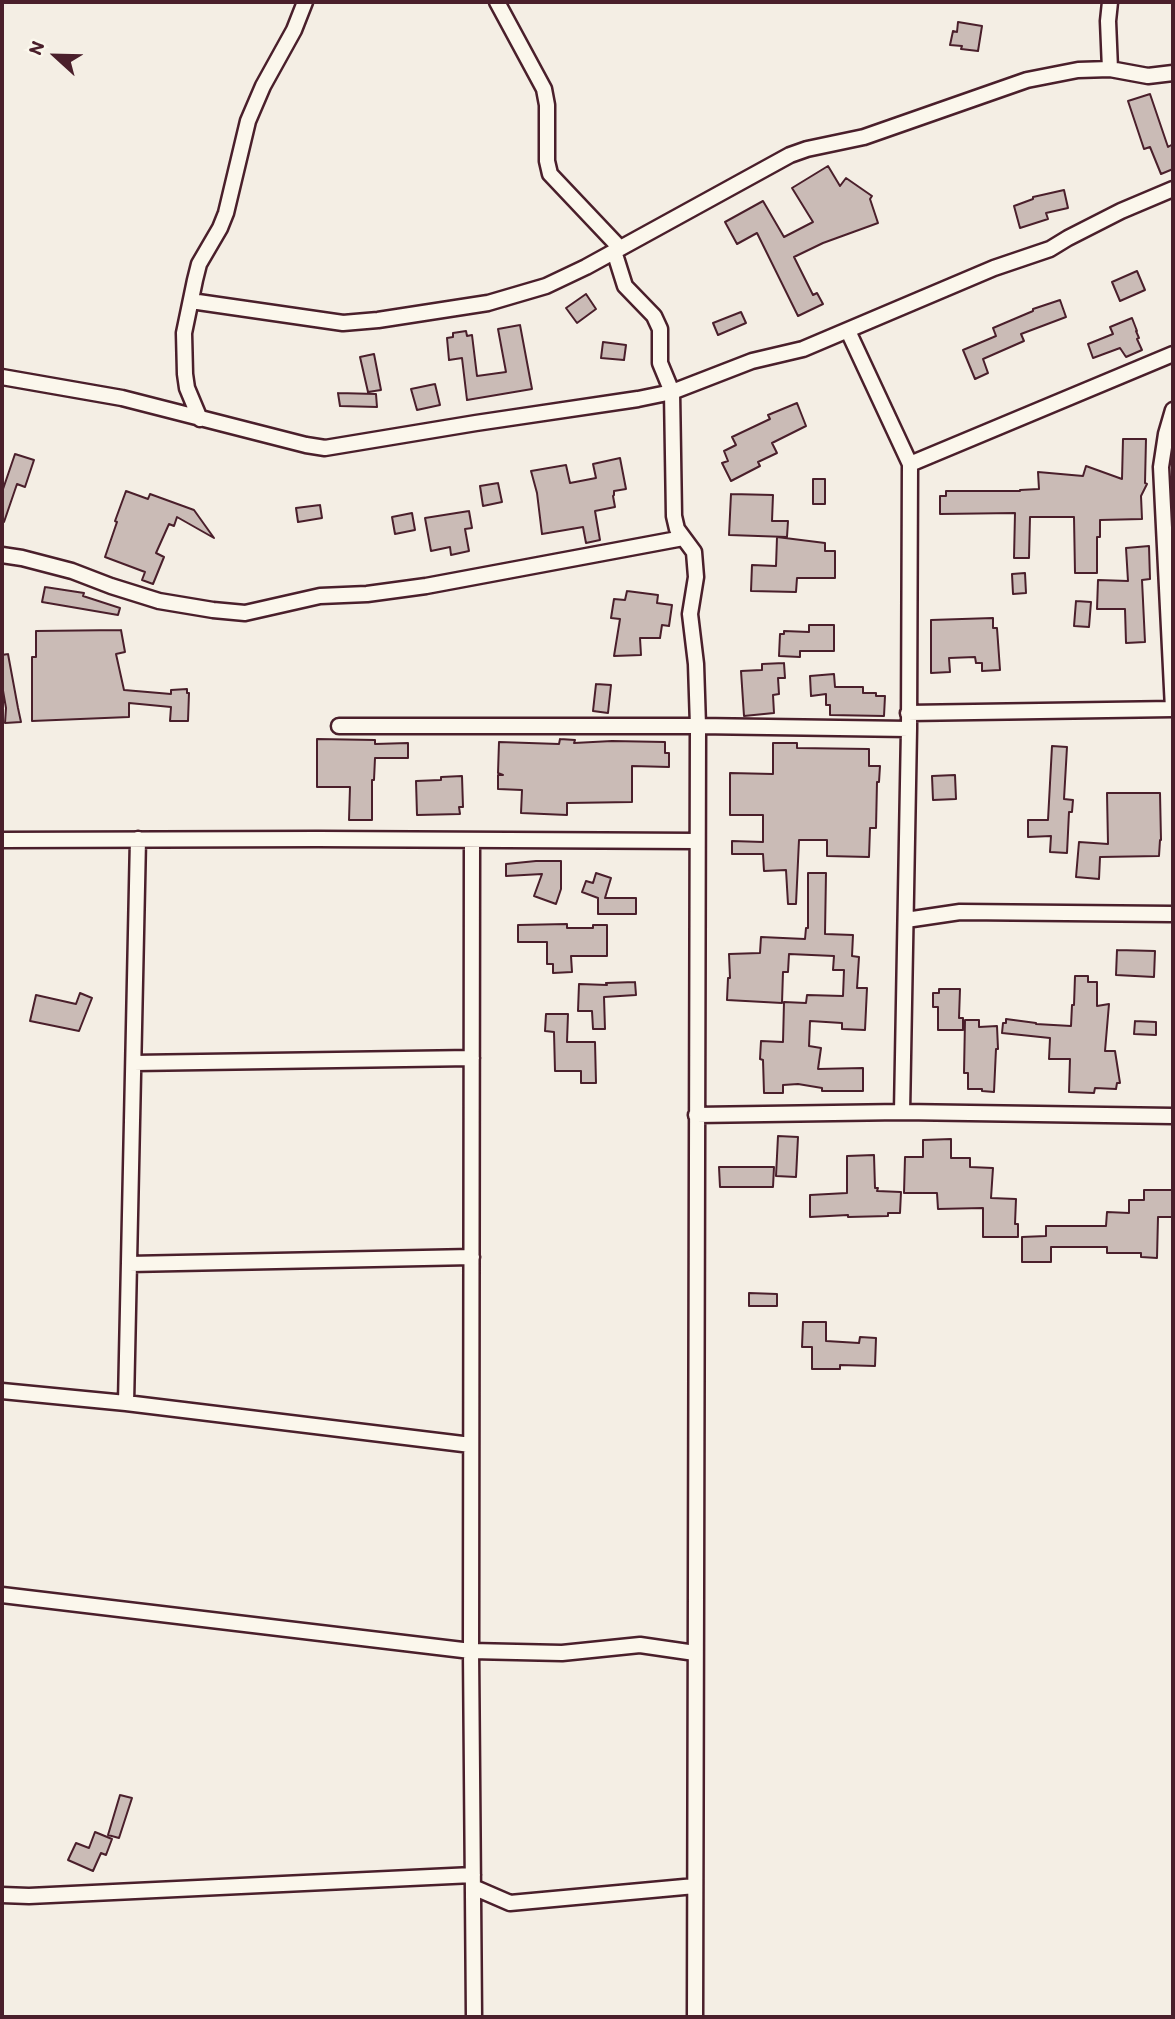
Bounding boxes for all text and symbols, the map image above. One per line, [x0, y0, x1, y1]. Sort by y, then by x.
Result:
north arrow [21, 21, 91, 91]
text: N [23, 38, 49, 58]

